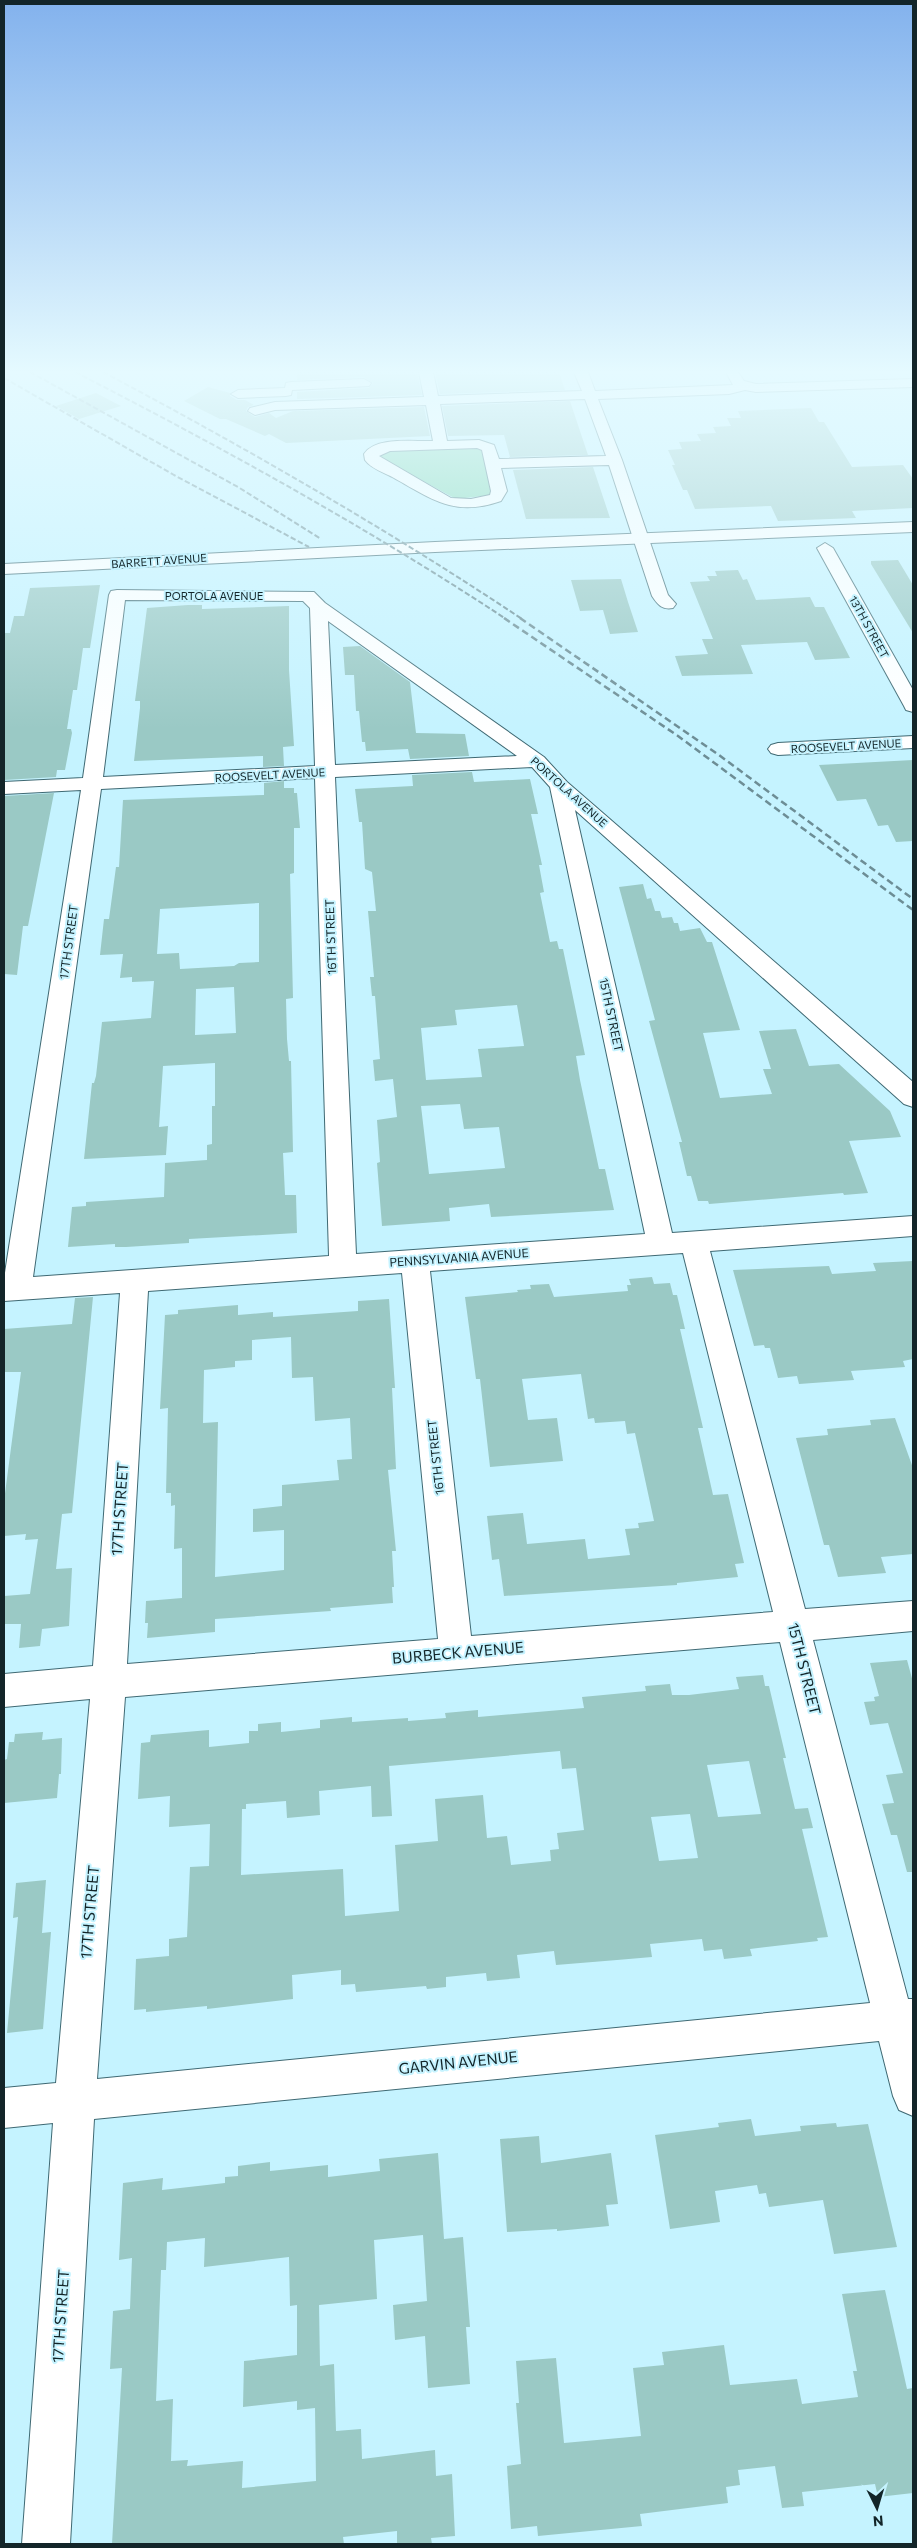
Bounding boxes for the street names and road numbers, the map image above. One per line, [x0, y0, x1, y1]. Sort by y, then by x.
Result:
street label: BARRETT AVENUE [111, 551, 207, 570]
street label: PORTOLA AVENUE [165, 589, 263, 602]
street label: 13TH STREET [847, 593, 892, 660]
street label: ROOSEVELT AVENUE [791, 736, 901, 755]
street label: PORTOLA AVENUE [528, 754, 610, 829]
street label: ROOSEVELT AVENUE [215, 765, 325, 784]
street label: 16TH STREET [322, 899, 338, 975]
street label: 17TH STREET [56, 903, 80, 980]
street label: 15TH STREET [597, 977, 627, 1053]
street label: PENNSYLVANIA AVENUE [389, 1245, 529, 1269]
street label: 16TH STREET [424, 1419, 446, 1495]
street label: 17TH STREET [107, 1461, 131, 1556]
street label: 15TH STREET [785, 1621, 825, 1717]
street label: BURBECK AVENUE [391, 1637, 525, 1667]
street label: 17TH STREET [76, 1864, 102, 1959]
street label: GARVIN AVENUE [398, 2047, 518, 2077]
street label: 17TH STREET [48, 2268, 72, 2363]

